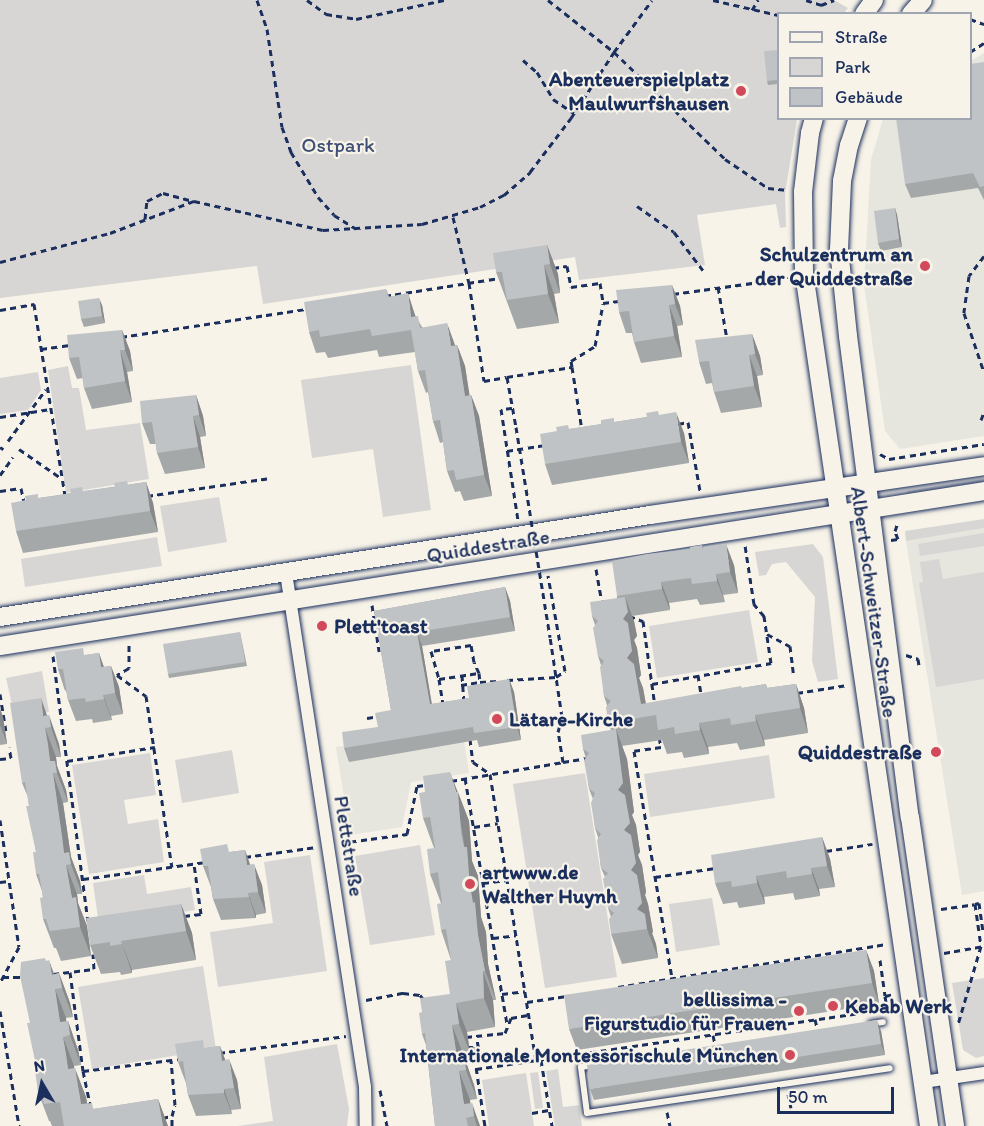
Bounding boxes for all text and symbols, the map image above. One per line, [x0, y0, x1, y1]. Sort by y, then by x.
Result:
legend [777, 12, 972, 120]
text: Straße [835, 26, 888, 48]
text: Park [835, 56, 870, 78]
place label: Abenteuerspielplatz Maulwurfshausen [549, 66, 729, 116]
marker: Abenteuerspielplatz Maulwurfshausen [734, 84, 748, 98]
text: Gebäude [835, 86, 903, 108]
park label: Ostpark [301, 132, 375, 158]
place label: Schulzentrum an der Quiddestraße [755, 241, 913, 291]
marker: Schulzentrum an der Quiddestraße [918, 259, 932, 273]
street label: Albert-Schweitzer-Straße [845, 485, 903, 719]
street label: Quiddestraße [425, 524, 551, 568]
place label: Plett'toast [334, 613, 428, 639]
marker: Plett'toast [315, 619, 329, 633]
place label: Lätare-Kirche [509, 706, 633, 732]
marker: Lätare-Kirche [490, 712, 504, 726]
place label: Quiddestraße [798, 739, 922, 765]
marker: Quiddestraße [927, 743, 945, 761]
street label: Plettstraße [329, 794, 369, 898]
place label: artwww.de Walther Huynh [482, 859, 616, 909]
marker: artwww.de Walther Huynh [463, 877, 477, 891]
place label: bellissima - Figurstudio für Frauen [585, 986, 787, 1036]
place label: Kebab Werk [845, 993, 952, 1019]
marker: Kebab Werk [826, 999, 840, 1013]
marker: bellissima - Figurstudio für Frauen [792, 1004, 806, 1018]
place label: Internationale Montessorischule München [398, 1042, 778, 1068]
marker: Internationale Montessorischule München [783, 1048, 797, 1062]
north arrow [12, 1054, 72, 1114]
text: N [32, 1055, 46, 1076]
scale bar [780, 1075, 897, 1113]
text: 50 m [788, 1086, 828, 1108]

